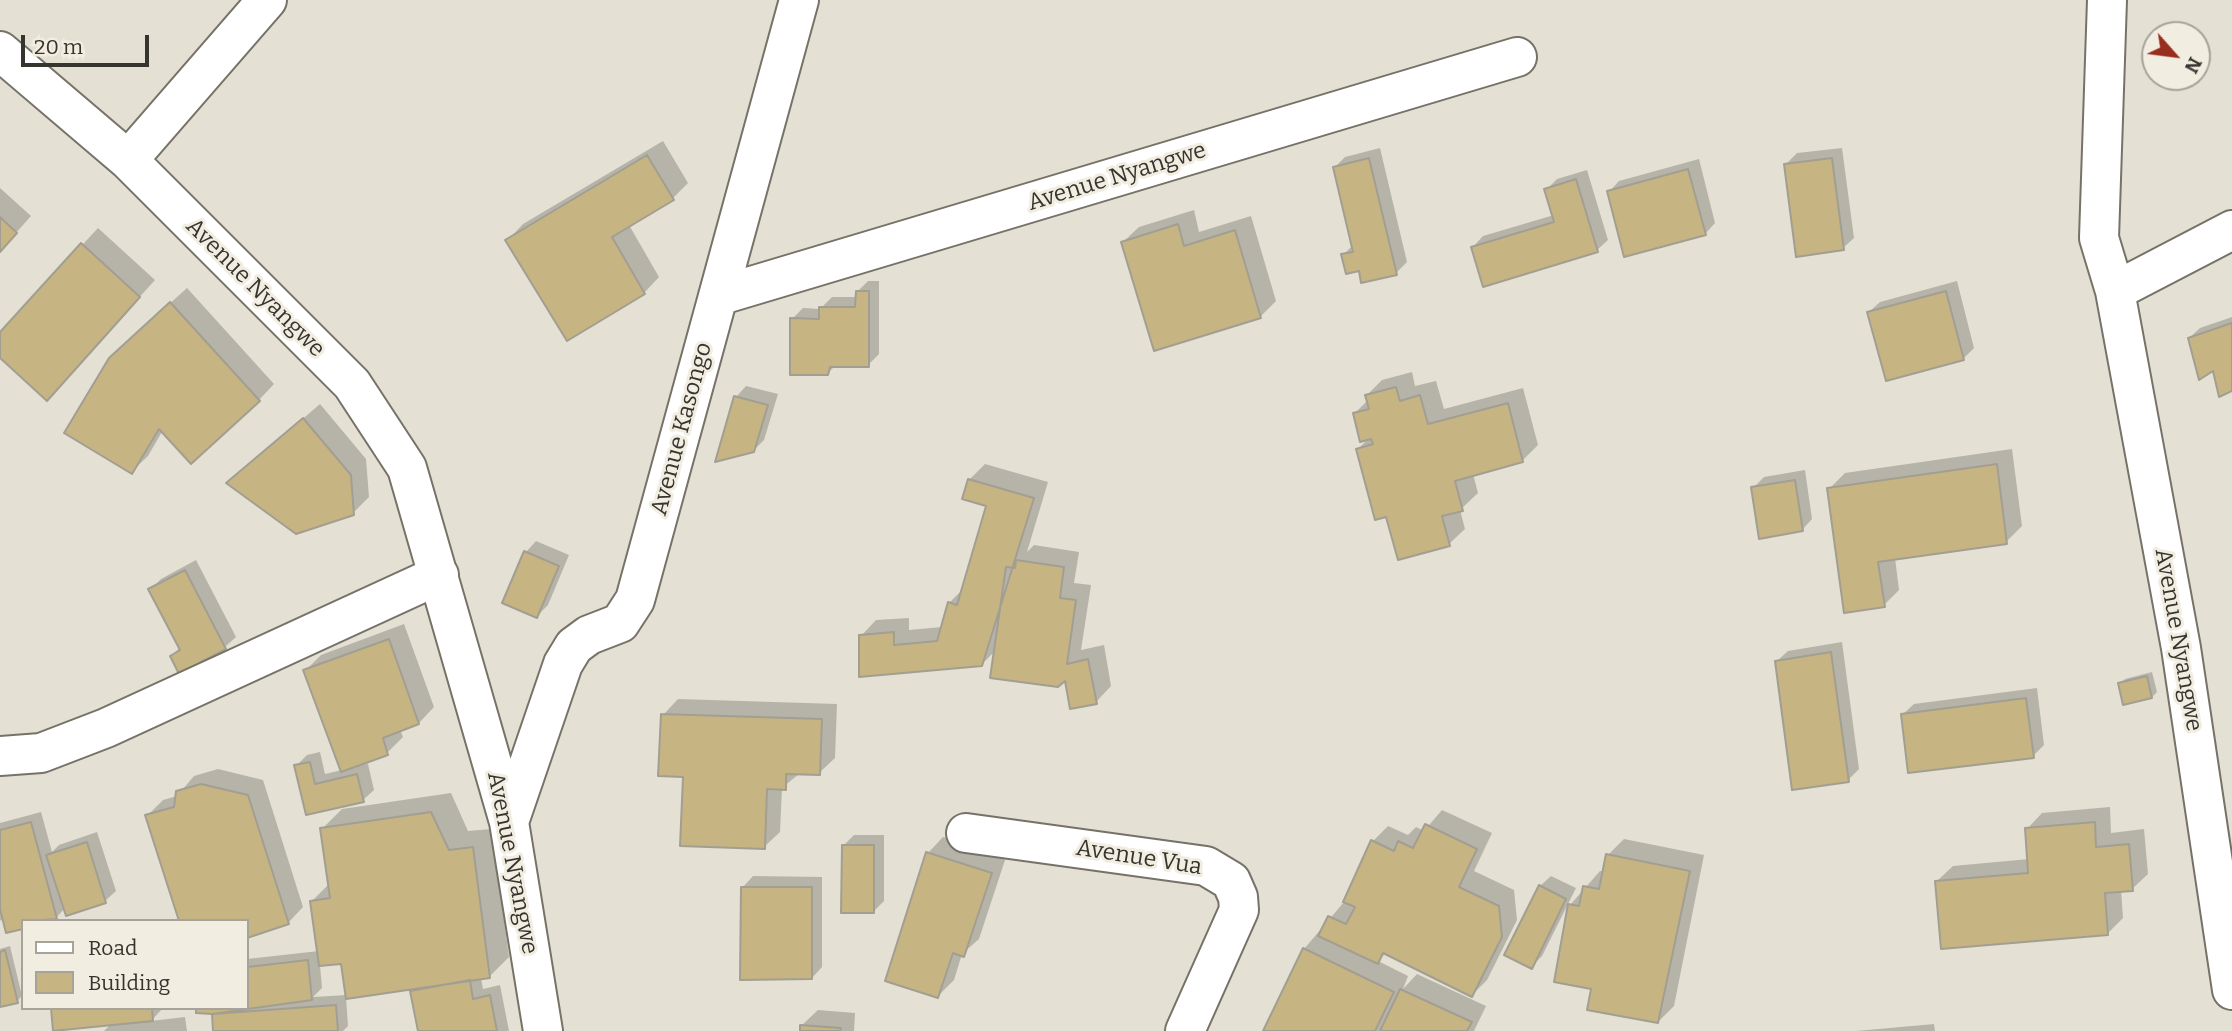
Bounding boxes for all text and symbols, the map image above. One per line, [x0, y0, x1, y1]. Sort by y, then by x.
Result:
scale bar [24, 21, 152, 65]
north arrow [2141, 21, 2211, 91]
text: 20 m [34, 34, 83, 60]
text: N [2180, 53, 2207, 77]
street label: Avenue Nyangwe [1025, 137, 1209, 217]
street label: Avenue Nyangwe [180, 213, 330, 363]
street label: Avenue Kasongo [646, 340, 718, 518]
street label: Avenue Nyangwe [2148, 547, 2208, 733]
street label: Avenue Nyangwe [481, 770, 543, 956]
street label: Avenue Vua [1074, 834, 1204, 882]
legend [21, 919, 248, 1010]
text: Road [88, 935, 137, 961]
text: Building [88, 970, 170, 996]

